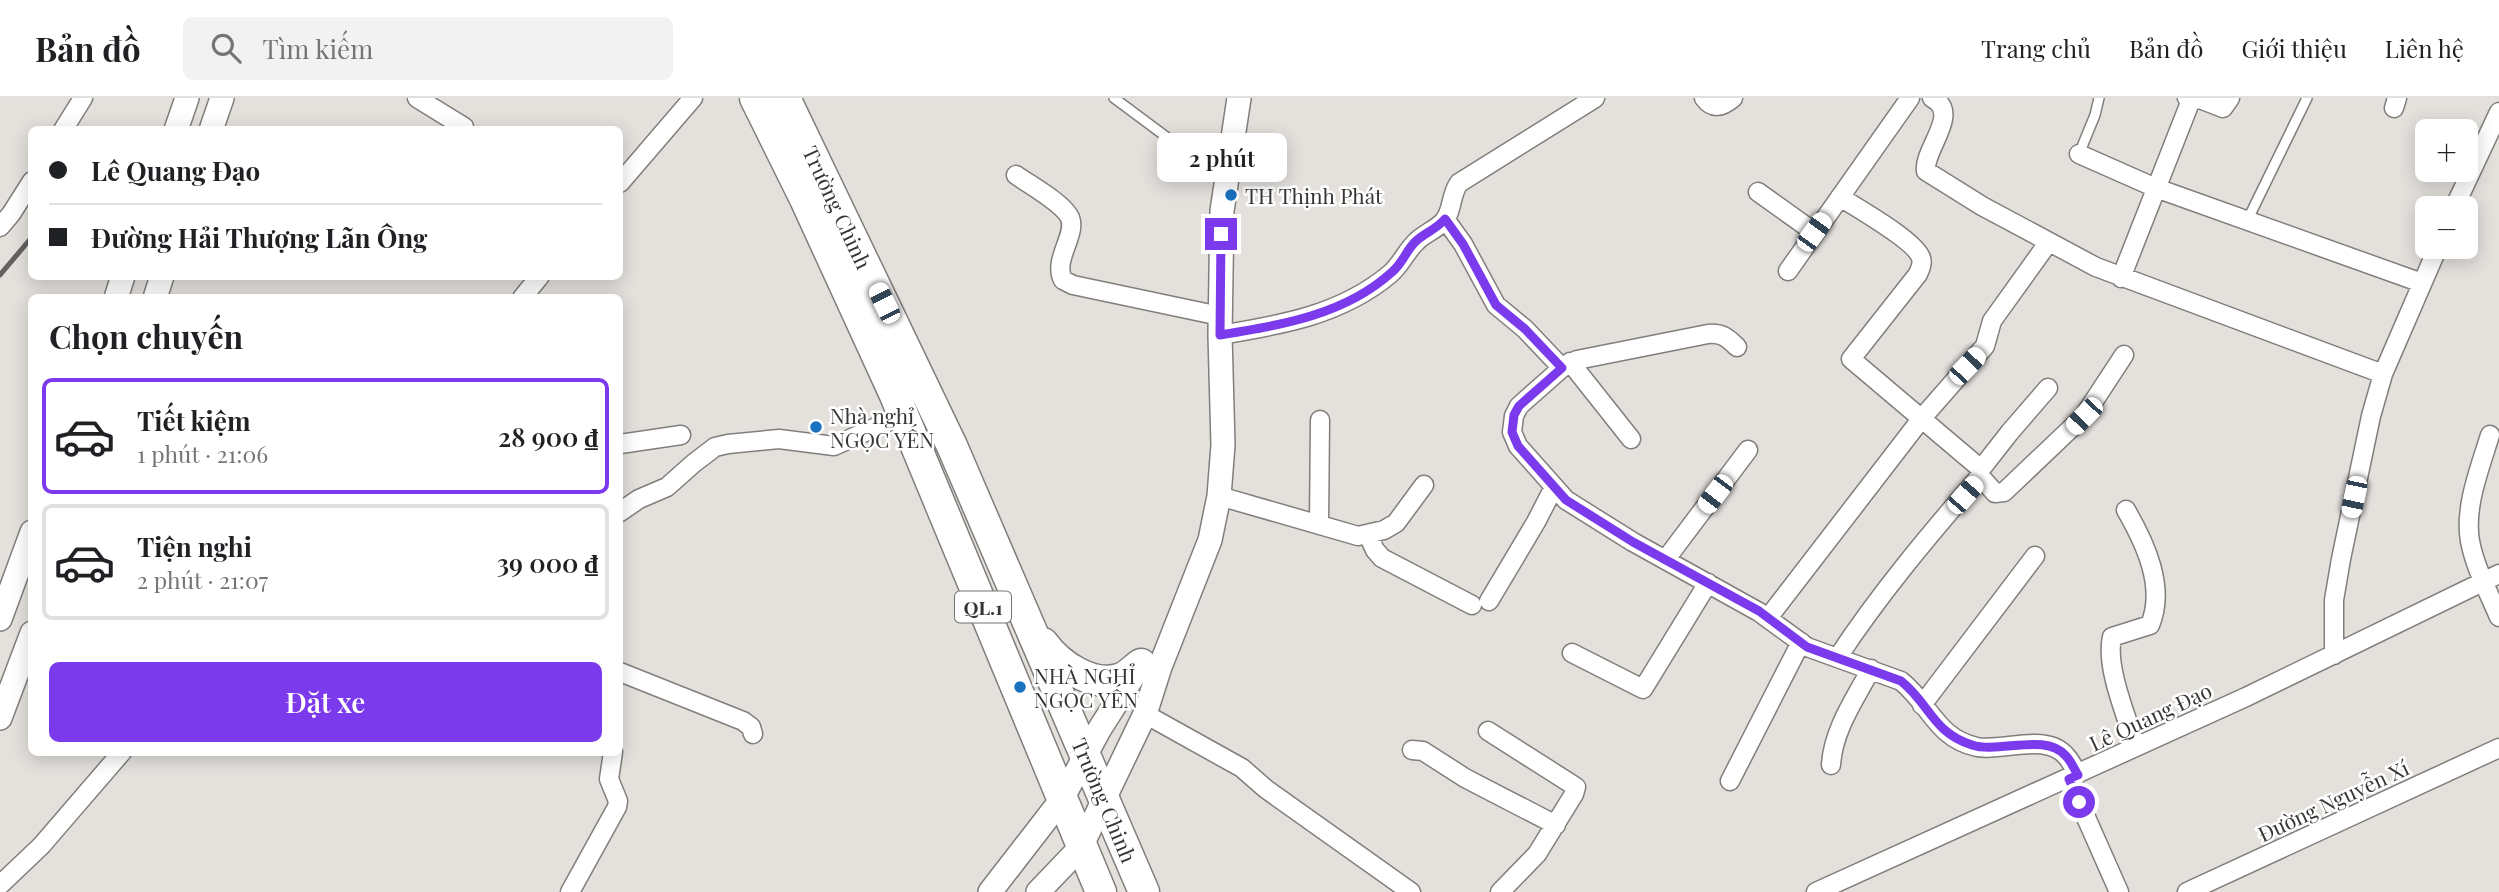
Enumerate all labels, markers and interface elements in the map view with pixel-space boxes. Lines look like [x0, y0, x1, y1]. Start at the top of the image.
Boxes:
search box [183, 17, 673, 80]
text: Bản đồ [35, 26, 141, 70]
icon: search [207, 29, 245, 67]
text: Tìm kiếm [263, 31, 373, 66]
text: Trang chủ [1981, 32, 2091, 64]
text: Bản đồ [2129, 32, 2203, 64]
text: Giới thiệu [2241, 32, 2347, 64]
text: Liên hệ [2385, 32, 2464, 64]
map controls [2415, 119, 2478, 259]
button: + [2415, 119, 2478, 182]
callout: 2 phút [1156, 132, 1286, 181]
street label: Trường Chinh [797, 141, 879, 274]
text: 2 phút [1189, 142, 1255, 173]
text: Lê Quang Đạo [91, 153, 260, 188]
place label: TH Thịnh Phát [1245, 181, 1383, 209]
marker: TH Thịnh Phát [1223, 187, 1239, 203]
button: − [2415, 196, 2478, 259]
car [1794, 209, 1835, 255]
route end [1205, 218, 1237, 250]
text: Đường Hải Thượng Lãn Ông [91, 220, 427, 255]
car [866, 280, 903, 326]
text: Chọn chuyến [49, 314, 243, 357]
car [1945, 343, 1990, 389]
car [2062, 394, 2107, 438]
place label: Nhà nghỉ NGỌC YẾN [830, 401, 934, 453]
text: Tiết kiệm [137, 403, 250, 438]
icon: car [53, 405, 116, 468]
text: 28 900 ₫ [498, 419, 598, 454]
marker: Nhà nghỉ NGỌC YẾN [808, 419, 824, 435]
text: 1 phút · 21:06 [137, 438, 268, 469]
car [1694, 471, 1737, 517]
car [1944, 472, 1987, 518]
car [2340, 474, 2369, 520]
text: Tiện nghi [137, 529, 252, 564]
icon: car [53, 531, 116, 594]
text: 39 000 ₫ [497, 545, 598, 580]
text: 2 phút · 21:07 [137, 564, 268, 595]
road number: QL.1 [955, 592, 1011, 622]
place label: NHÀ NGHỈ NGỌC YẾN [1034, 661, 1138, 713]
button: Đặt xe [49, 662, 602, 742]
street label: Lê Quang Đạo [2084, 675, 2216, 757]
marker: NHÀ NGHỈ NGỌC YẾN [1012, 679, 1028, 695]
street label: Trường Chinh [1066, 734, 1144, 867]
street label: Đường Nguyễn Xí [2253, 753, 2413, 847]
route start [2063, 786, 2095, 818]

